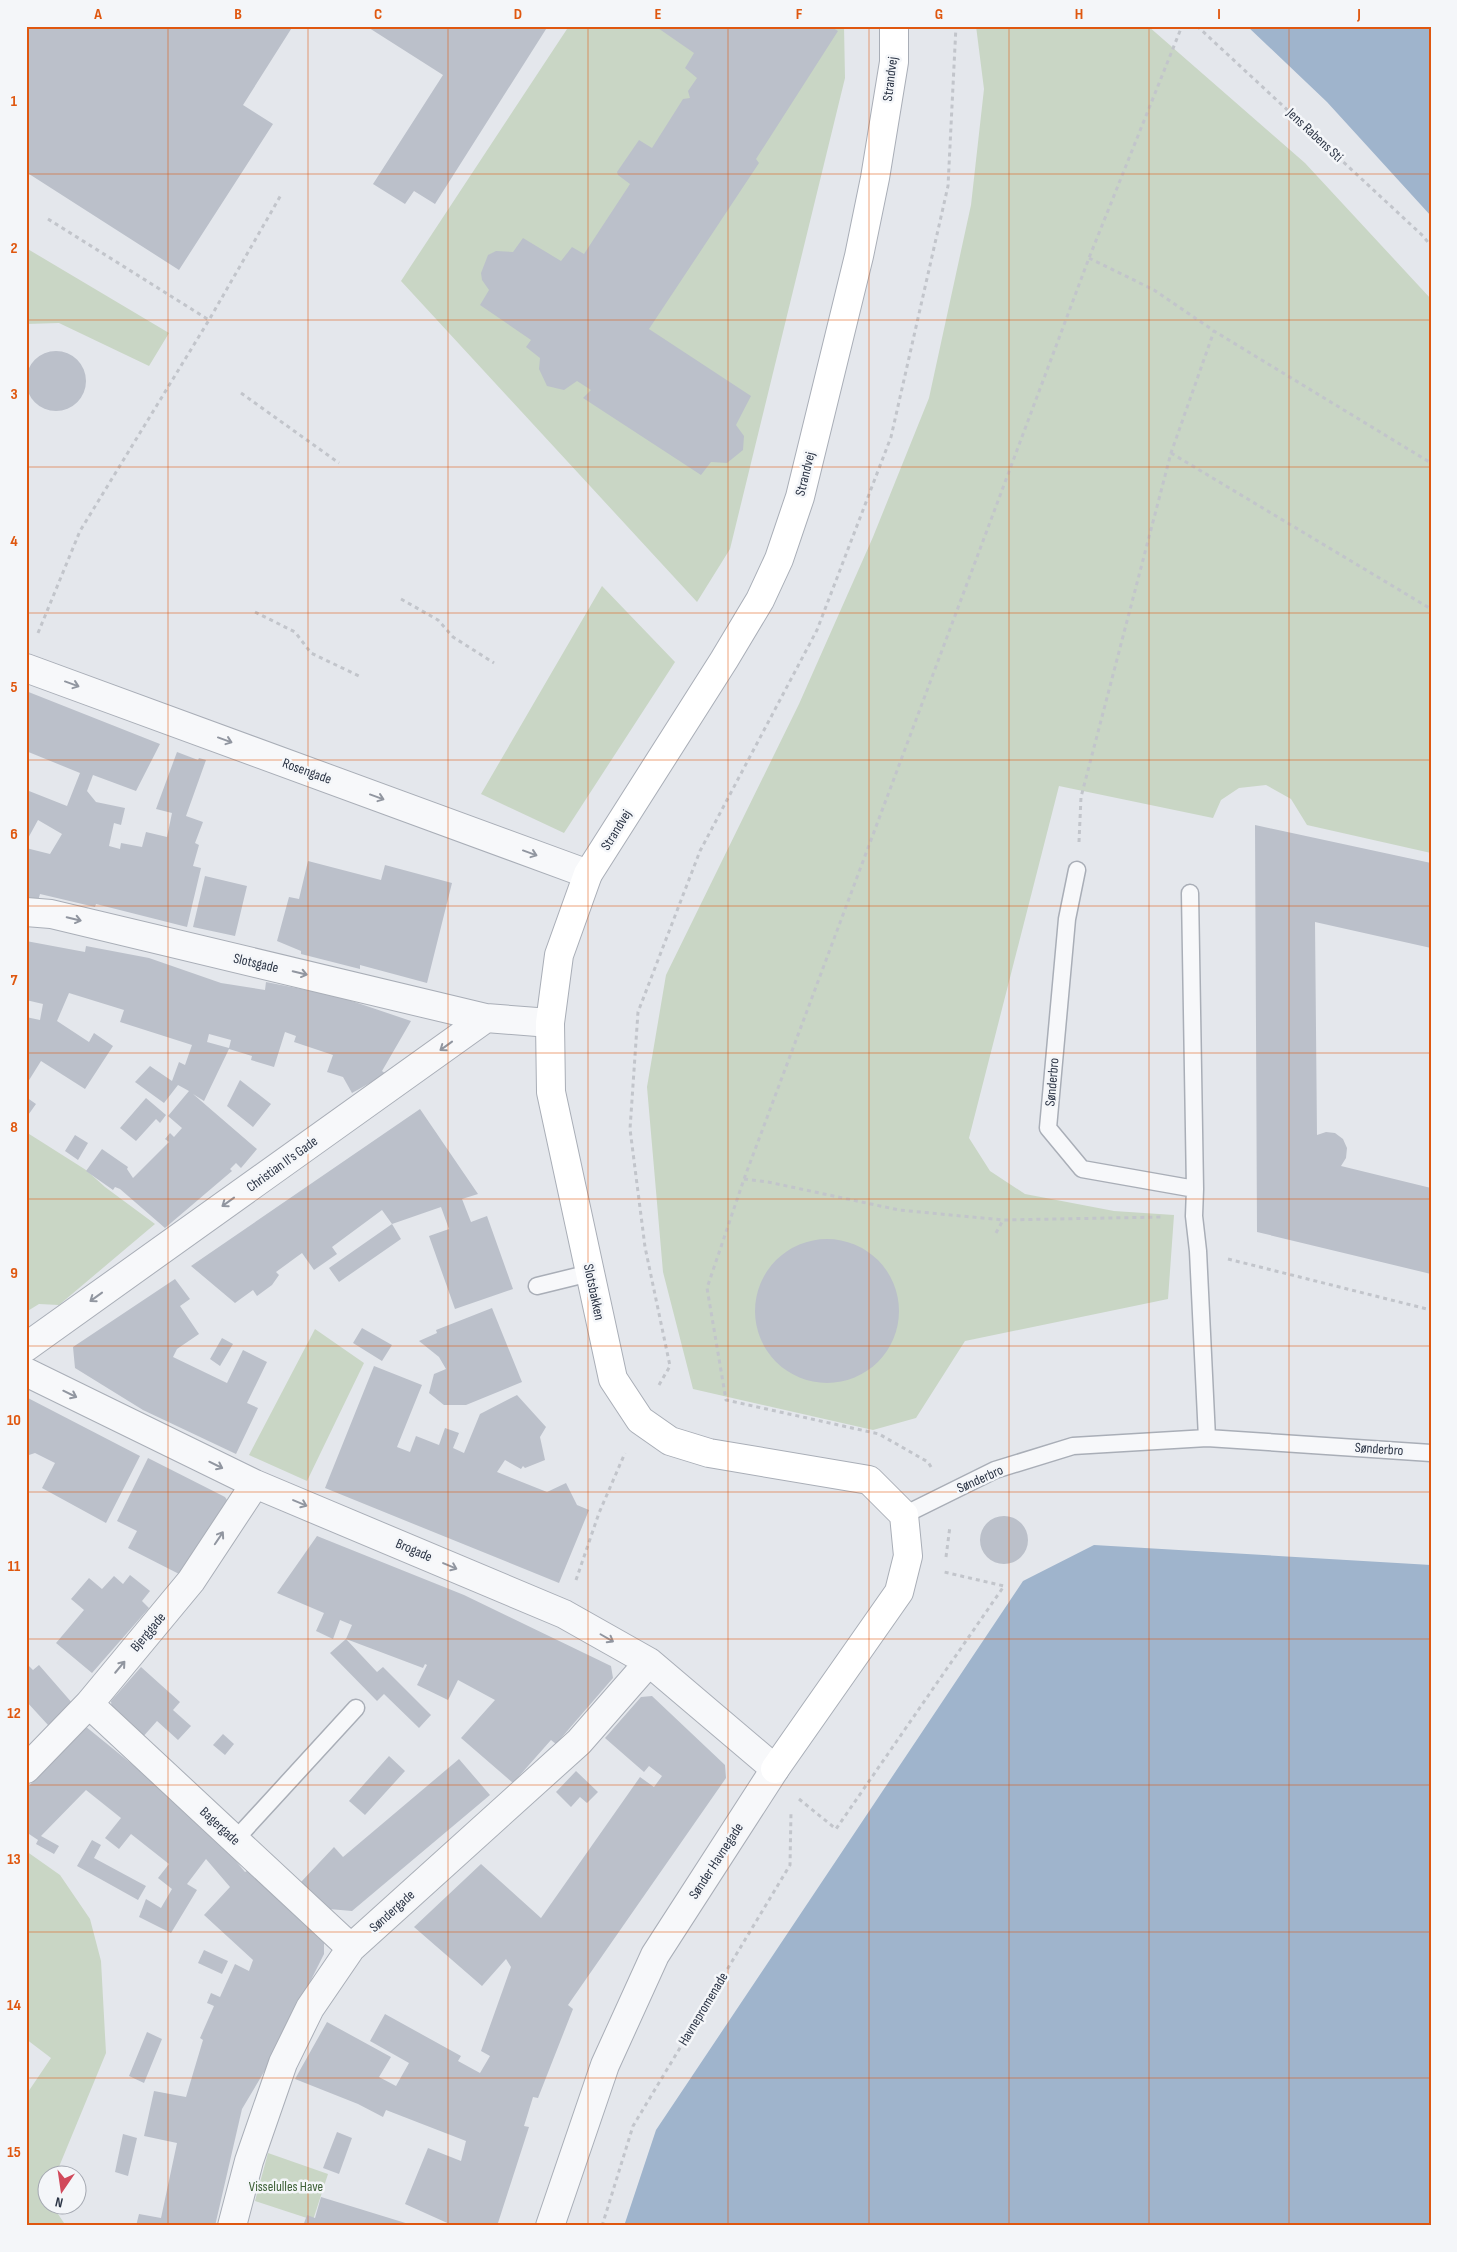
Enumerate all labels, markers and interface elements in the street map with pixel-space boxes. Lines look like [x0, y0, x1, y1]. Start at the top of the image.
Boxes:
text: A [93, 5, 102, 24]
text: B [234, 5, 242, 24]
text: C [374, 5, 382, 24]
text: D [514, 5, 522, 24]
text: E [655, 5, 662, 24]
text: F [796, 5, 803, 24]
text: G [935, 5, 943, 24]
text: H [1075, 5, 1083, 24]
text: I [1217, 5, 1221, 24]
text: J [1356, 5, 1361, 24]
street label: Strandvej [879, 56, 901, 102]
text: 1 [11, 92, 18, 111]
street label: Jens Rabens Sti [1283, 104, 1347, 165]
text: 2 [10, 239, 18, 258]
text: 3 [10, 385, 18, 404]
street label: Strandvej [791, 450, 819, 498]
text: 4 [10, 532, 18, 551]
text: 5 [10, 678, 18, 697]
one-way arrow [64, 680, 79, 689]
one-way arrow [216, 736, 232, 745]
street label: Rosengade [280, 754, 334, 788]
one-way arrow [369, 793, 384, 802]
street label: Strandvej [597, 807, 635, 853]
text: 6 [10, 825, 18, 844]
one-way arrow [521, 849, 537, 858]
one-way arrow [66, 915, 82, 924]
street label: Slotsgade [232, 950, 280, 976]
one-way arrow [292, 969, 308, 978]
text: 7 [11, 971, 18, 990]
one-way arrow [439, 1041, 453, 1051]
street label: Sønderbro [1041, 1057, 1063, 1107]
text: 8 [10, 1118, 18, 1137]
street label: Christian II's Gade [243, 1132, 321, 1196]
one-way arrow [222, 1197, 236, 1207]
street label: Slotsbakken [580, 1262, 608, 1322]
text: 9 [10, 1264, 18, 1283]
one-way arrow [90, 1291, 103, 1302]
one-way arrow [62, 1390, 77, 1399]
text: 10 [7, 1411, 21, 1430]
street label: Sønderbro [1354, 1439, 1404, 1459]
one-way arrow [208, 1461, 223, 1470]
street label: Sønderbro [954, 1461, 1006, 1497]
one-way arrow [292, 1498, 307, 1508]
one-way arrow [214, 1531, 224, 1545]
street label: Brogade [393, 1535, 435, 1565]
text: 11 [8, 1557, 21, 1576]
one-way arrow [442, 1561, 457, 1571]
street label: Bjerggade [127, 1609, 169, 1655]
one-way arrow [599, 1633, 614, 1643]
one-way arrow [114, 1660, 125, 1673]
text: 12 [7, 1704, 21, 1723]
street label: Bagergade [196, 1803, 244, 1849]
street label: Sønder Havnegade [685, 1820, 747, 1902]
text: 13 [7, 1850, 21, 1869]
street label: Søndergade [366, 1886, 418, 1936]
street label: Havnepromenade [675, 1969, 731, 2049]
text: 14 [7, 1996, 21, 2015]
text: 15 [7, 2143, 21, 2162]
north arrow [38, 2164, 88, 2214]
park label: Visselulles Have [249, 2178, 323, 2195]
text: N [54, 2193, 65, 2211]

